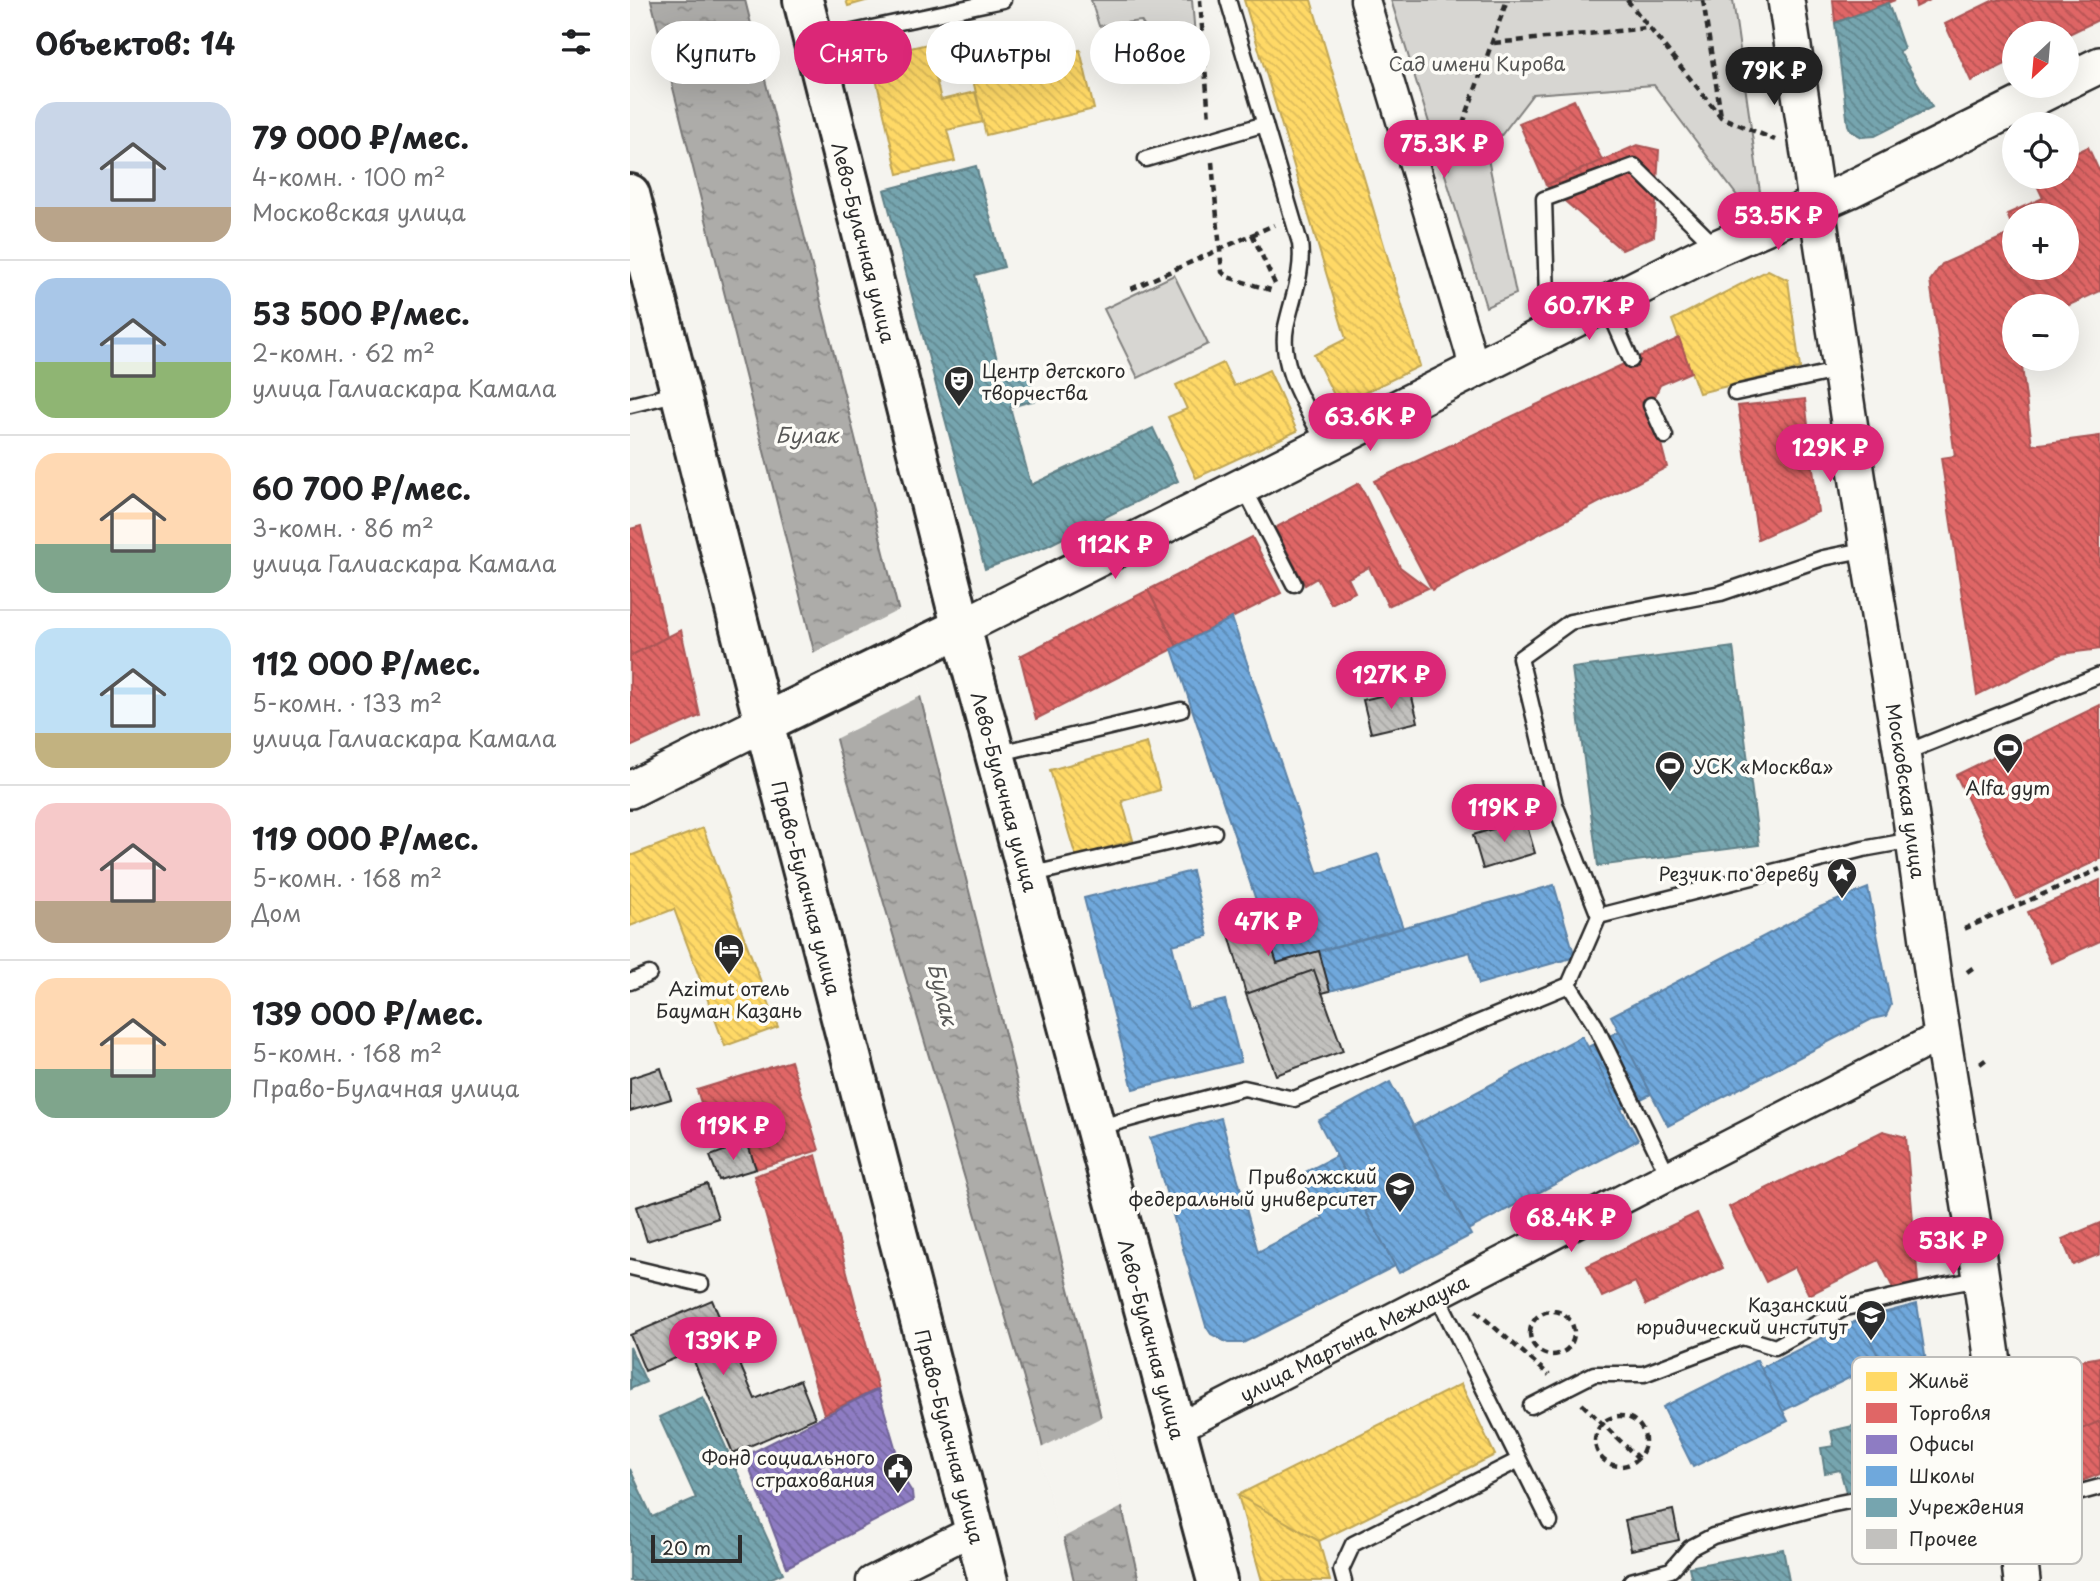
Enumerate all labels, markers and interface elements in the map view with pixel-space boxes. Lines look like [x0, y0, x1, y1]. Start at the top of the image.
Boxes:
text: Объектов: 14 [35, 20, 235, 65]
chip: Купить [651, 21, 780, 84]
chip: Снять [794, 21, 912, 84]
chip: Фильтры [926, 21, 1076, 84]
chip: Новое [1090, 21, 1210, 84]
north arrow [2002, 21, 2079, 98]
map controls [2002, 21, 2079, 371]
icon: filters [557, 23, 595, 61]
pin: 79K ₽ [1725, 48, 1823, 107]
park label: Сад имени Кирова [1389, 49, 1566, 77]
text: 79K ₽ [1741, 52, 1807, 87]
button: locate [2002, 112, 2079, 189]
text: 79 000 ₽/мес. [252, 114, 469, 159]
pin: 75.3K ₽ [1379, 120, 1509, 180]
text: 75.3K ₽ [1400, 125, 1488, 160]
icon: home [91, 130, 175, 214]
street label: Лево-Булачная улица [825, 139, 903, 346]
text: 4-комн. · 100 m² [252, 159, 446, 194]
pin: 53.5K ₽ [1713, 192, 1843, 252]
text: Московская улица [252, 194, 466, 229]
text: 53.5K ₽ [1733, 197, 1823, 232]
button: + [2002, 203, 2079, 280]
pin: 60.7K ₽ [1524, 282, 1654, 342]
text: 60.7K ₽ [1544, 287, 1634, 322]
text: 53 500 ₽/мес. [252, 290, 470, 335]
button: − [2002, 294, 2079, 371]
icon: home [91, 306, 175, 390]
text: 2-комн. · 62 m² [252, 335, 435, 370]
place label: Центр детского творчества [982, 356, 1125, 406]
theatre icon: Центр детского творчества [942, 364, 976, 408]
text: улица Галиаскара Камала [252, 370, 556, 405]
pin: 63.6K ₽ [1305, 393, 1435, 453]
text: 63.6K ₽ [1324, 398, 1416, 433]
water label: Булак [776, 418, 840, 450]
pin: 129K ₽ [1773, 424, 1887, 484]
text: 129K ₽ [1792, 429, 1868, 464]
text: 60 700 ₽/мес. [252, 465, 471, 510]
icon: home [91, 481, 175, 565]
text: 3-комн. · 86 m² [252, 510, 434, 545]
pin: 112K ₽ [1058, 522, 1172, 581]
text: 112K ₽ [1077, 526, 1153, 561]
text: улица Галиаскара Камала [252, 545, 556, 580]
text: 112 000 ₽/мес. [252, 640, 481, 685]
pin: 127K ₽ [1334, 652, 1448, 711]
icon: home [91, 656, 175, 740]
text: 127K ₽ [1352, 656, 1430, 691]
text: 5-комн. · 133 m² [252, 685, 442, 720]
street label: Лево-Булачная улица [965, 688, 1045, 895]
street label: Московская улица [1880, 701, 1933, 880]
text: улица Галиаскара Камала [252, 720, 556, 755]
sports icon: Alfa gym [1991, 731, 2025, 775]
sports icon: УСК «Москва» [1653, 749, 1687, 793]
place label: УСК «Москва» [1693, 752, 1833, 780]
place label: Alfa gym [1966, 773, 2050, 801]
street label: Право-Булачная улица [766, 777, 848, 998]
pin: 119K ₽ [1447, 784, 1561, 844]
text: 119K ₽ [1468, 789, 1540, 824]
text: 119 000 ₽/мес. [252, 815, 479, 860]
icon: home [91, 831, 175, 915]
place icon: Резчик по дереву [1825, 856, 1859, 900]
place label: Резчик по дереву [1658, 859, 1819, 887]
text: 5-комн. · 168 m² [252, 860, 442, 895]
text: Дом [252, 895, 301, 930]
pin: 47K ₽ [1219, 898, 1317, 958]
text: 47K ₽ [1234, 903, 1302, 938]
hotel icon: Azimut отель Бауман Казань [712, 932, 746, 976]
water label: Булак [921, 960, 967, 1030]
place label: Azimut отель Бауман Казань [656, 974, 802, 1024]
text: 139 000 ₽/мес. [252, 990, 483, 1035]
icon: home [91, 1006, 175, 1090]
text: 5-комн. · 168 m² [252, 1035, 442, 1070]
text: Право-Булачная улица [252, 1070, 519, 1105]
pin: 119K ₽ [676, 1102, 790, 1162]
text: 119K ₽ [697, 1107, 769, 1142]
place label: Приволжский федеральный университет [1128, 1162, 1378, 1212]
school or university icon: Приволжский федеральный университет [1383, 1170, 1417, 1214]
pin: 68.4K ₽ [1506, 1194, 1636, 1254]
text: 68.4K ₽ [1526, 1199, 1616, 1234]
pin: 53K ₽ [1904, 1218, 2002, 1277]
text: 53K ₽ [1919, 1222, 1987, 1257]
street label: Лево-Булачная улица [1112, 1236, 1192, 1442]
street label: улица Мартына Межлаука [1235, 1267, 1473, 1408]
place label: Казанский юридический институт [1636, 1290, 1849, 1340]
school or university icon: Казанский юридический институт [1854, 1298, 1888, 1342]
pin: 139K ₽ [666, 1318, 780, 1377]
text: 139K ₽ [685, 1322, 761, 1357]
street label: Право-Булачная улица [909, 1326, 992, 1547]
legend [1852, 1357, 2082, 1564]
text: Жильё [1908, 1366, 1969, 1394]
text: Торговля [1909, 1398, 1991, 1426]
text: Офисы [1909, 1429, 1974, 1457]
place label: Фонд социального страхования [702, 1443, 875, 1493]
public building icon: Фонд социального страхования [881, 1451, 915, 1495]
text: Школы [1909, 1461, 1975, 1489]
text: Учреждения [1909, 1492, 2024, 1520]
text: Прочее [1909, 1524, 1978, 1552]
scale bar [651, 1532, 742, 1564]
text: 20 m [662, 1533, 711, 1561]

